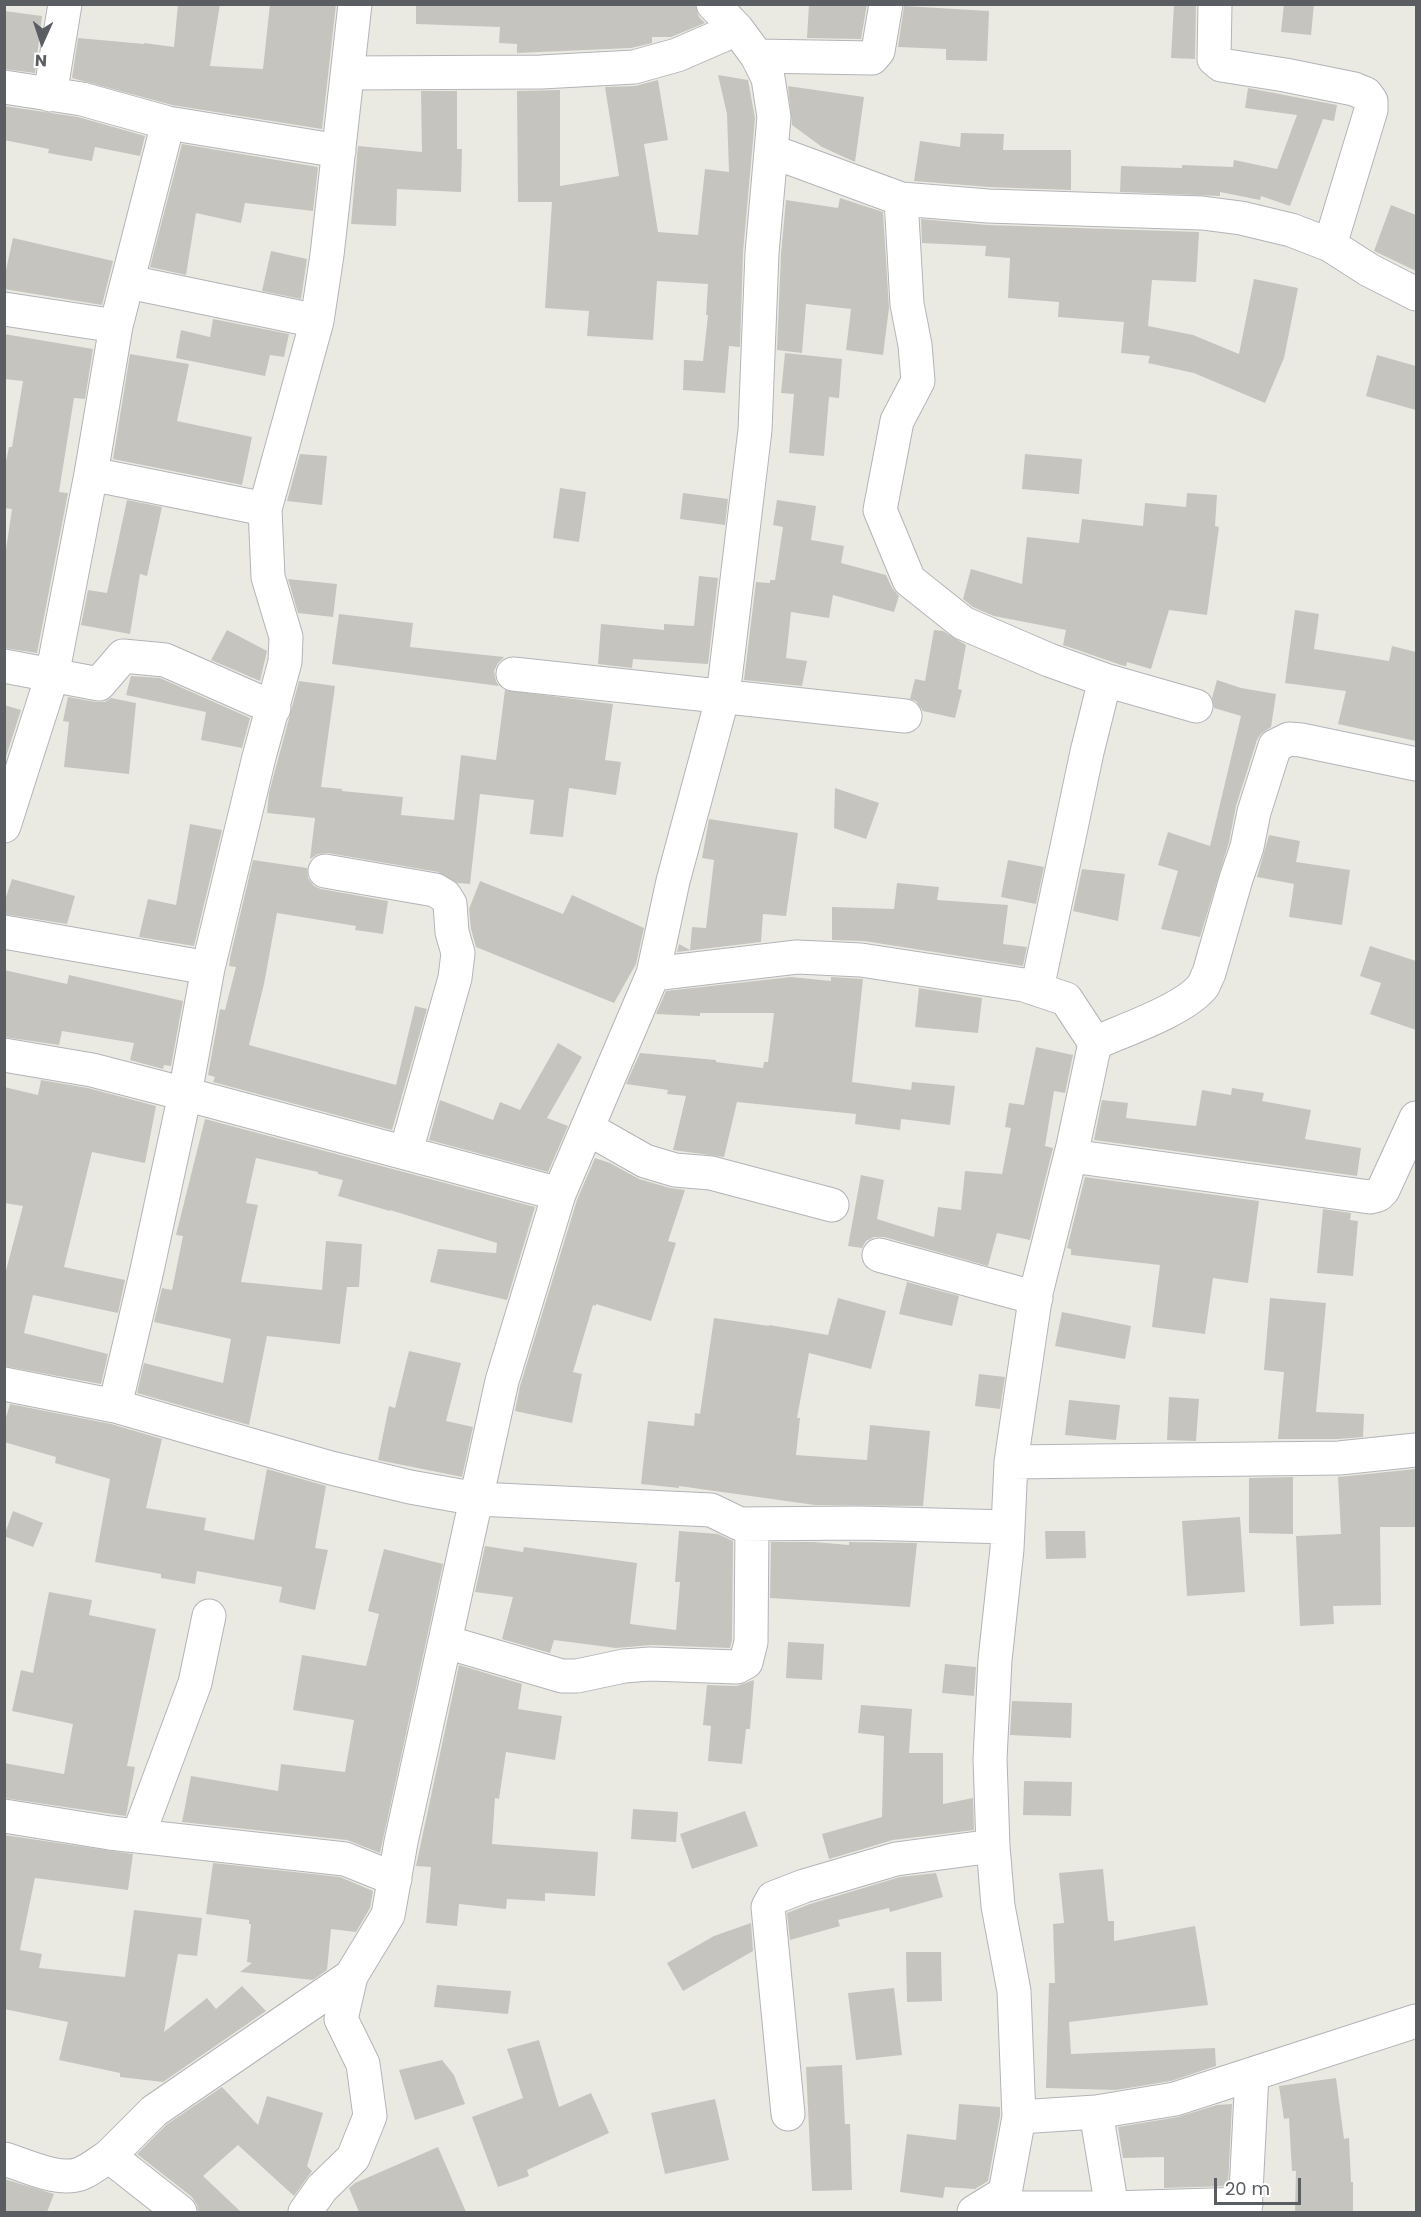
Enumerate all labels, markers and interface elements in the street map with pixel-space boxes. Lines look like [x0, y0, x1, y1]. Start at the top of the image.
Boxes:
north arrow [12, 12, 72, 72]
text: N [34, 49, 48, 72]
scale bar [1217, 2166, 1304, 2204]
text: 20 m [1225, 2176, 1270, 2201]

